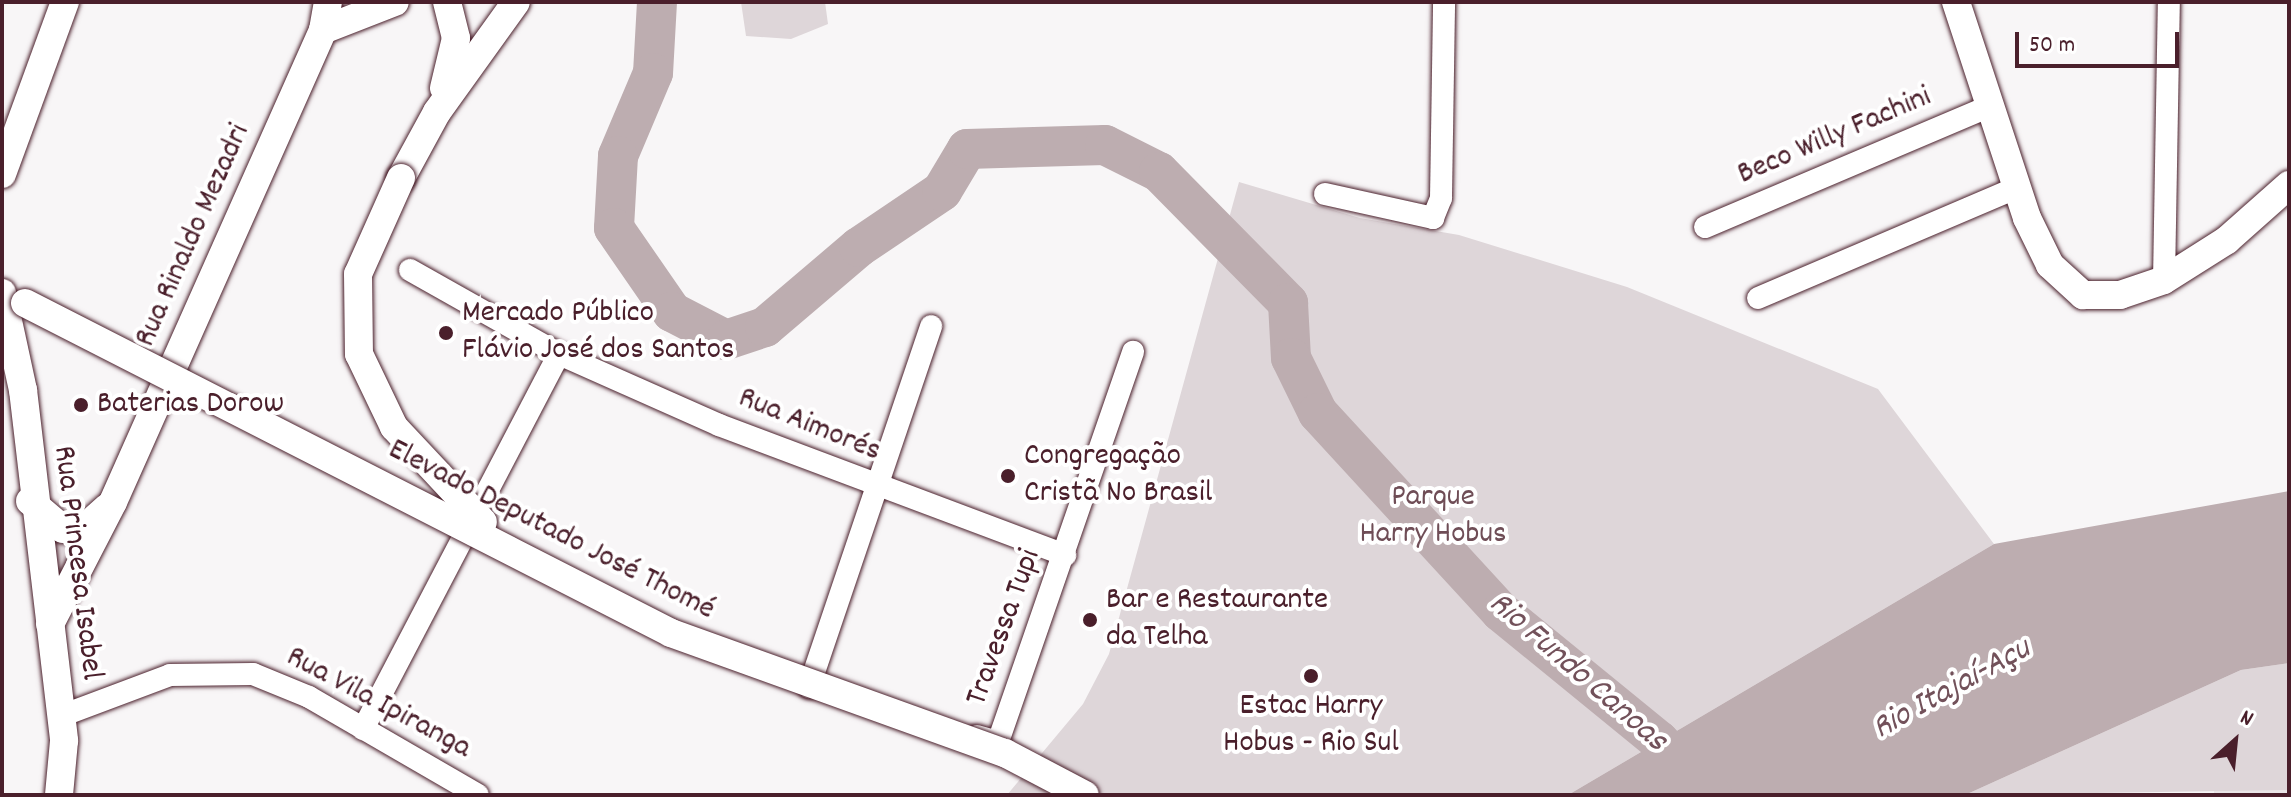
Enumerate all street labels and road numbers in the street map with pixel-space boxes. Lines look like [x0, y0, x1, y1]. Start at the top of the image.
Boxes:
street label: Beco Willy Fachini [1732, 79, 1938, 195]
street label: Rua Rinaldo Mezadri [128, 119, 260, 353]
street label: Rua Aimorés [732, 380, 886, 472]
street label: Elevado Deputado José Thomé [381, 432, 721, 630]
street label: Rua Princesa Isabel [43, 444, 109, 682]
street label: Travessa Tupi [959, 545, 1051, 711]
street label: Rua Vila Ipiranga [279, 639, 477, 769]

